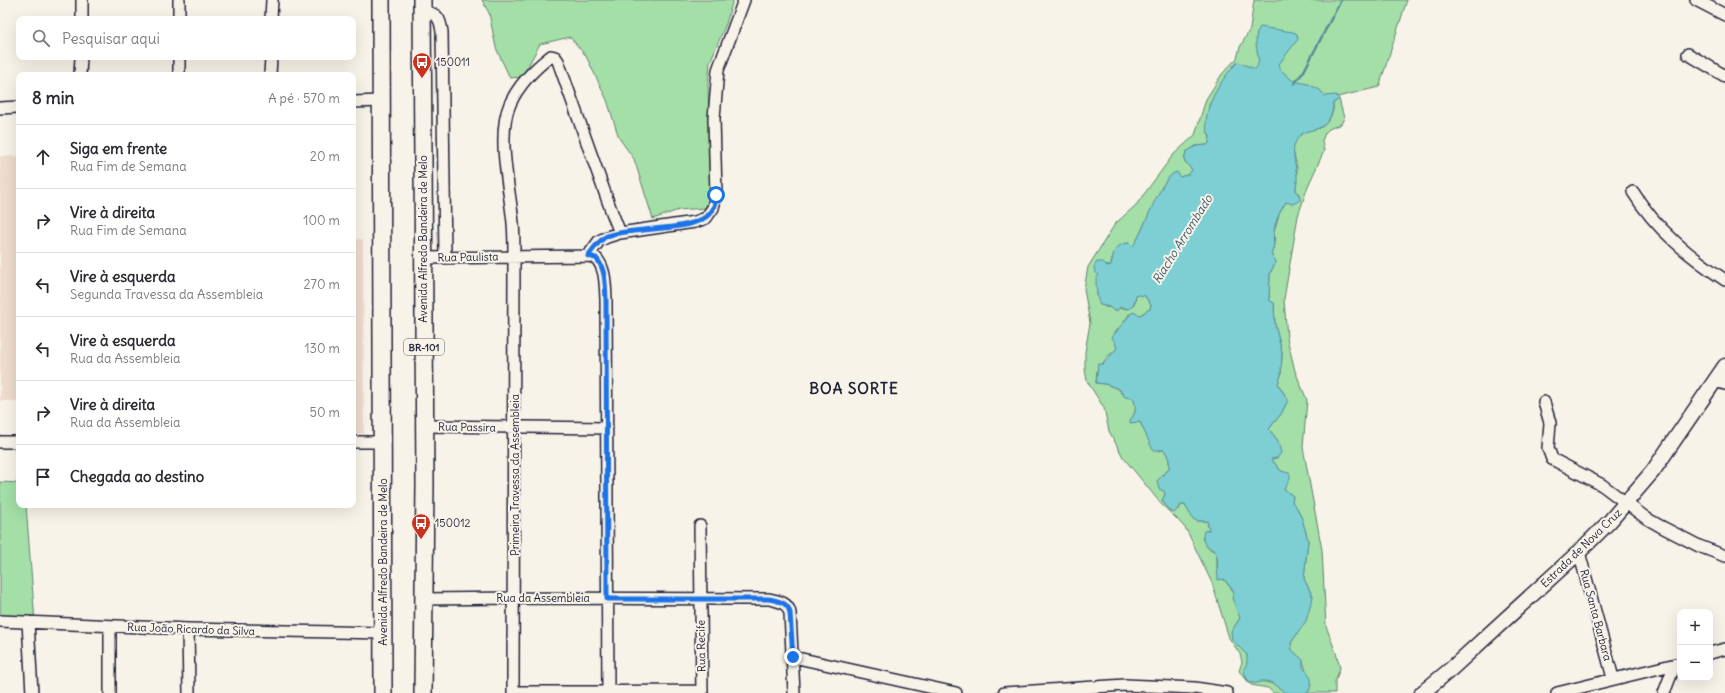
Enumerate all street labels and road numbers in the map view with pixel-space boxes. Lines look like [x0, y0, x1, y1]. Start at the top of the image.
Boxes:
street label: Avenida Alfredo Bandeira de Melo [416, 155, 430, 323]
street label: Rua Paulista [437, 249, 499, 265]
road number: BR-101 [404, 339, 444, 355]
street label: Primeira Travessa da Assembleia [508, 394, 522, 556]
street label: Rua Passira [438, 419, 496, 435]
street label: Avenida Alfredo Bandeira de Melo [376, 478, 390, 646]
street label: Estrada de Nova Cruz [1538, 506, 1624, 590]
street label: Rua Santa Barbara [1577, 568, 1615, 662]
street label: Rua da Assembleia [496, 591, 590, 605]
street label: Rua João Ricardo da Silva [127, 620, 255, 638]
street label: Rua Recife [694, 620, 708, 672]

